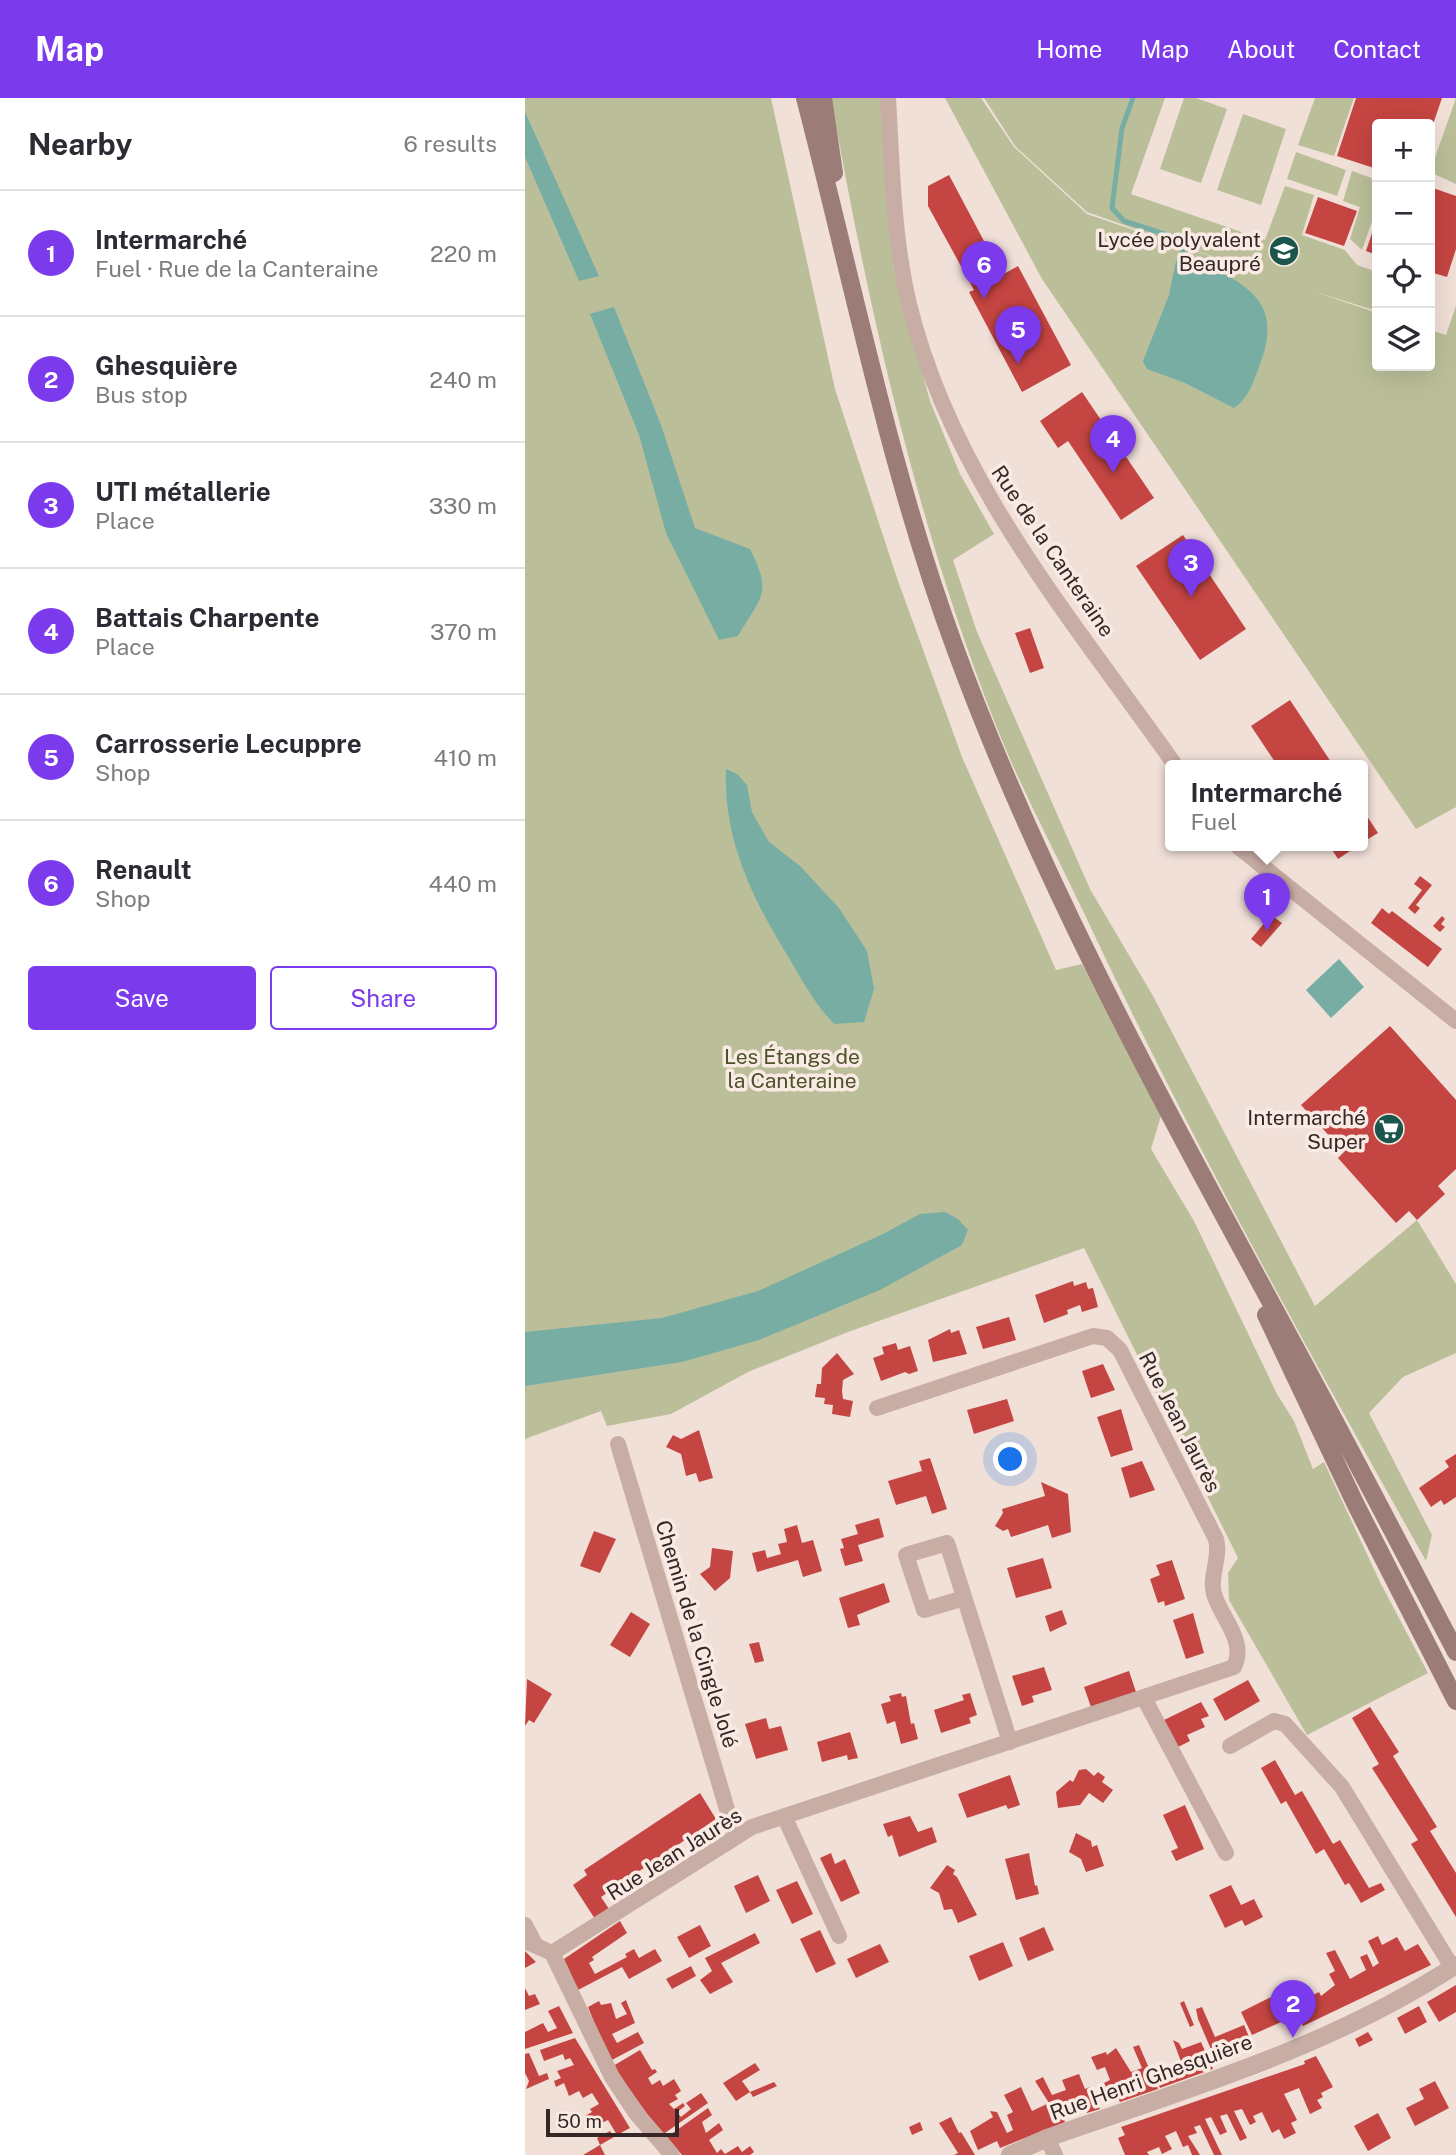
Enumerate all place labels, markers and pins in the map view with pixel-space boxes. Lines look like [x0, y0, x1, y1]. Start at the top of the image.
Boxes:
place label: Lycée polyvalent Beaupré [1097, 227, 1261, 276]
school or university icon: Lycée polyvalent Beaupré [1267, 234, 1301, 268]
pin: 6 [961, 241, 1007, 299]
pin: 5 [995, 306, 1041, 364]
pin: 4 [1090, 415, 1136, 473]
pin: 3 [1168, 539, 1214, 597]
pin: 1 [1244, 873, 1290, 931]
place label: Intermarché Super [1247, 1105, 1366, 1154]
supermarket icon: Intermarché Super [1372, 1112, 1406, 1146]
pin: 2 [1270, 1980, 1316, 2038]

